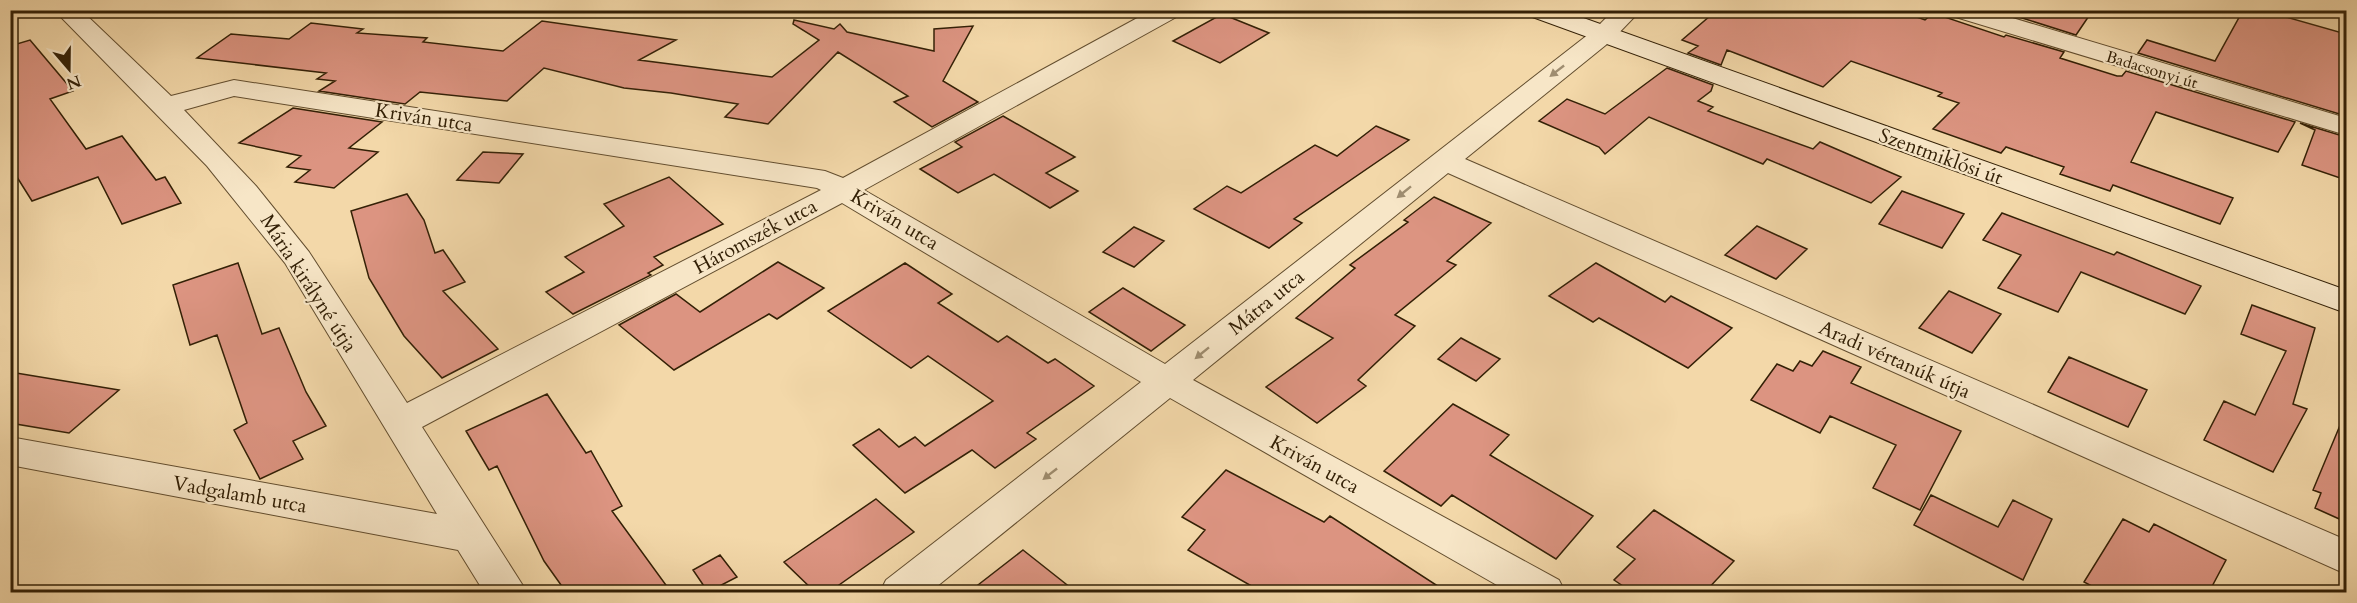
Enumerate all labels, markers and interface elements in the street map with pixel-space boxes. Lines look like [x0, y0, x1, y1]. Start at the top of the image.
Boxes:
north arrow [39, 39, 99, 99]
street label: Badacsonyi út [2103, 46, 2200, 94]
one-way arrow [1549, 64, 1565, 77]
text: N [63, 69, 84, 95]
street label: Kriván utca [373, 96, 475, 139]
street label: Szentmiklósi út [1875, 122, 2007, 192]
street label: Kriván utca [846, 183, 944, 257]
one-way arrow [1397, 186, 1412, 198]
street label: Háromszék utca [689, 192, 822, 280]
street label: Mária királyné útja [254, 209, 364, 358]
street label: Mátra utca [1223, 263, 1310, 341]
street label: Aradi vértanúk útja [1815, 314, 1975, 405]
one-way arrow [1195, 346, 1210, 359]
street label: Kriván utca [1265, 429, 1365, 500]
one-way arrow [1042, 468, 1058, 481]
street label: Vadgalamb utca [171, 469, 309, 520]

